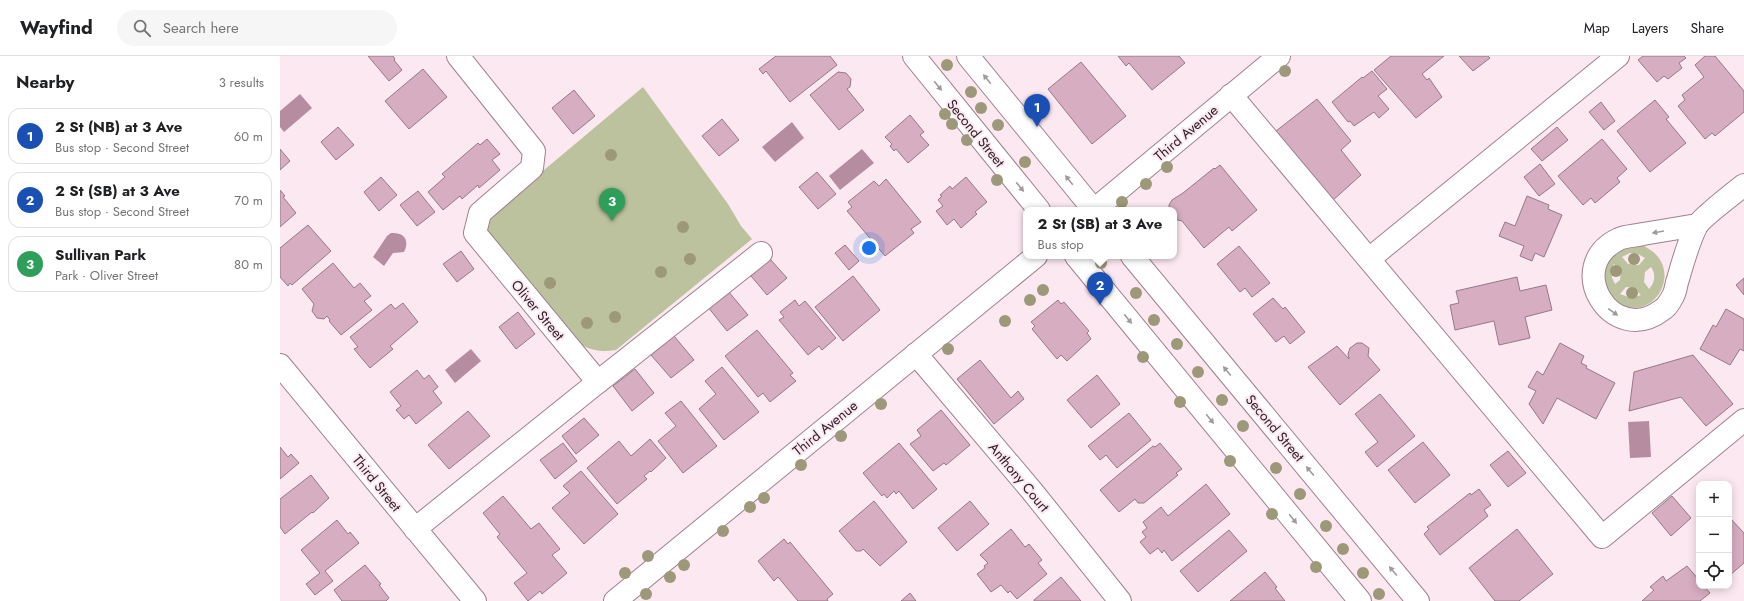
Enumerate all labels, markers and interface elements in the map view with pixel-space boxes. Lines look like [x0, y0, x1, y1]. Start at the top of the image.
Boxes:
search box [117, 10, 397, 46]
text: Wayfind [20, 14, 93, 41]
icon: search [131, 17, 153, 39]
text: Search here [163, 17, 239, 39]
text: Map [1584, 18, 1610, 38]
text: Layers [1632, 18, 1668, 38]
text: Share [1690, 18, 1724, 38]
text: Nearby [16, 70, 74, 94]
text: 3 results [219, 73, 264, 92]
one-way arrow [982, 74, 991, 85]
one-way arrow [934, 81, 943, 92]
pin: 1 [1024, 94, 1050, 127]
street label: Second Street [942, 95, 1010, 172]
street label: Third Avenue [1150, 100, 1222, 166]
text: 2 St (NB) at 3 Ave [55, 116, 182, 138]
text: 1 [27, 127, 33, 146]
text: 60 m [234, 127, 263, 146]
text: Bus stop · Second Street [55, 138, 189, 157]
one-way arrow [1065, 174, 1073, 185]
text: 2 St (SB) at 3 Ave [55, 180, 180, 202]
one-way arrow [1016, 182, 1025, 192]
pin: 3 [599, 188, 625, 221]
text: 2 [26, 191, 34, 210]
text: 70 m [234, 191, 263, 210]
text: Bus stop · Second Street [55, 202, 189, 221]
popup [1023, 207, 1177, 259]
text: 2 St (SB) at 3 Ave [1038, 213, 1162, 235]
one-way arrow [1652, 229, 1664, 235]
text: Bus stop [1038, 235, 1084, 254]
your location [859, 238, 879, 258]
text: Sullivan Park [55, 244, 146, 266]
text: 3 [26, 255, 34, 274]
text: 80 m [234, 255, 263, 274]
text: Park · Oliver Street [55, 266, 158, 285]
pin: 2 [1087, 272, 1113, 305]
street label: Oliver Street [507, 275, 570, 345]
one-way arrow [1607, 308, 1618, 316]
one-way arrow [1123, 313, 1132, 324]
one-way arrow [1222, 365, 1231, 376]
street label: Second Street [1241, 390, 1309, 466]
street label: Third Avenue [788, 396, 862, 460]
one-way arrow [1206, 414, 1215, 424]
street label: Anthony Court [984, 438, 1054, 517]
street label: Third Street [348, 450, 407, 516]
one-way arrow [1305, 466, 1314, 476]
map controls [1696, 481, 1732, 589]
button: + [1696, 481, 1732, 517]
one-way arrow [1288, 514, 1297, 525]
button: − [1696, 517, 1732, 553]
button: locate [1696, 553, 1732, 589]
one-way arrow [1388, 566, 1397, 576]

